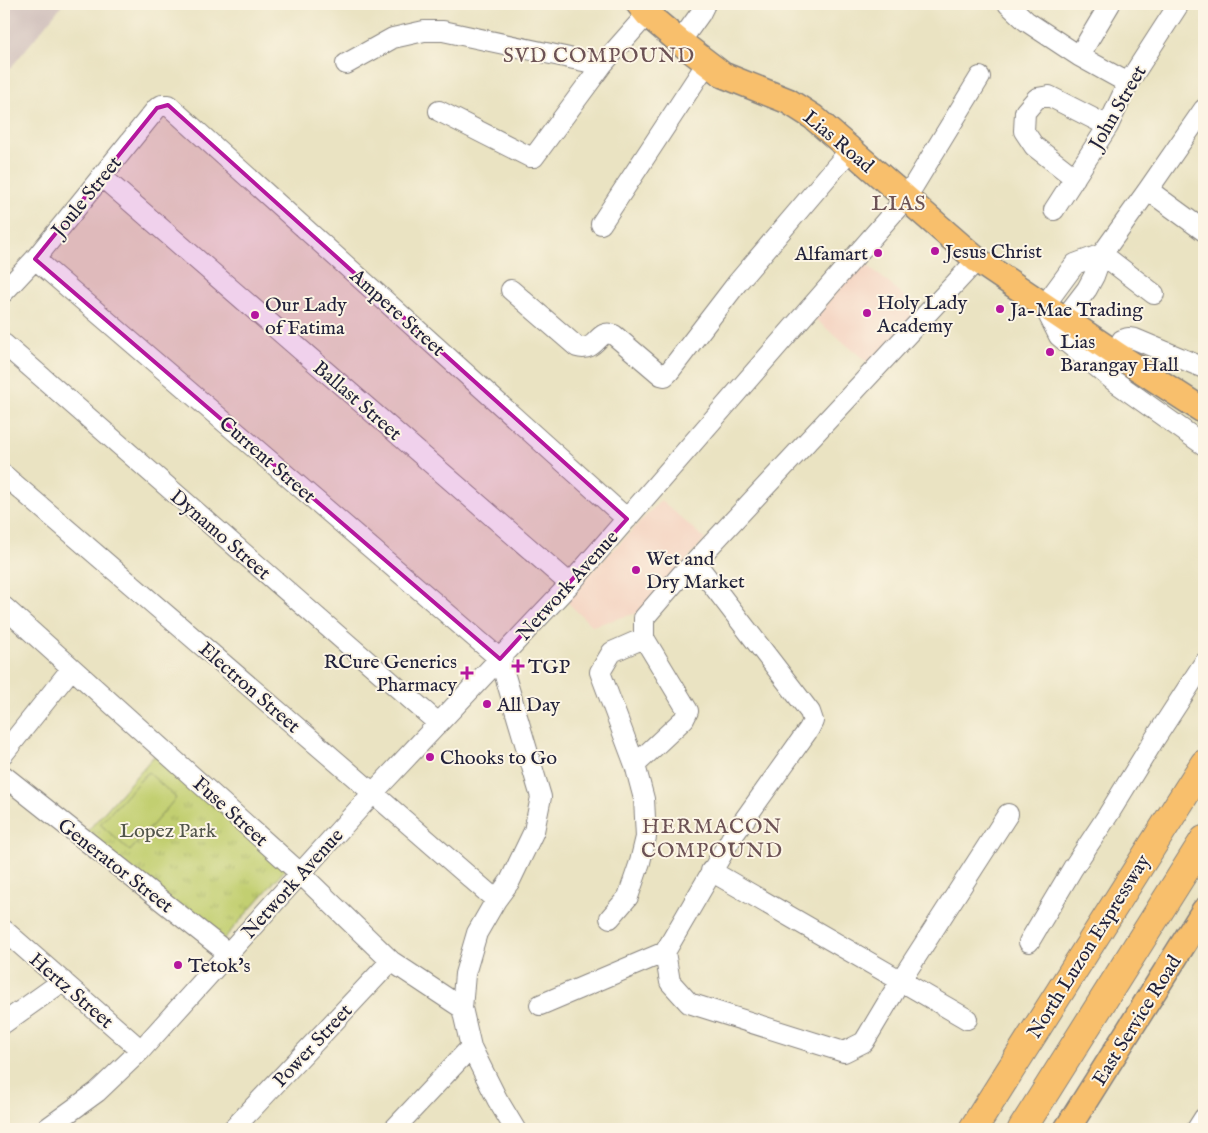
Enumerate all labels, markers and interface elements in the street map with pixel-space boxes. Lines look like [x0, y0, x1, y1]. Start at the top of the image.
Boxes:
district label: SVD COMPOUND [503, 43, 695, 70]
street label: John Street [1083, 61, 1153, 156]
street label: Lias Road [798, 105, 879, 179]
street label: Joule Street [46, 151, 128, 244]
district label: LIAS [871, 190, 927, 218]
place label: Jesus Christ [943, 240, 1042, 265]
place label: Alfamart [794, 242, 868, 267]
marker: Jesus Christ [929, 245, 941, 257]
marker: Alfamart [872, 247, 884, 259]
street label: Ampere Street [343, 263, 450, 362]
place label: Holy Lady Academy [876, 291, 967, 339]
place label: Our Lady of Fatima [265, 293, 347, 341]
place label: Ja-Mae Trading [1008, 298, 1144, 323]
marker: Ja-Mae Trading [994, 303, 1006, 315]
marker: Holy Lady Academy [861, 307, 873, 319]
marker: Our Lady of Fatima [249, 309, 261, 321]
place label: Lias Barangay Hall [1060, 330, 1179, 378]
marker: Lias Barangay Hall [1044, 346, 1056, 358]
street label: Ballast Street [308, 356, 407, 447]
street label: Current Street [214, 411, 321, 509]
street label: Dynamo Street [164, 485, 276, 586]
street label: Network Avenue [512, 526, 624, 646]
place label: Wet and Dry Market [646, 547, 745, 595]
marker: Wet and Dry Market [630, 564, 642, 576]
street label: Electron Street [193, 637, 305, 739]
place label: RCure Generics Pharmacy [324, 650, 457, 698]
place label: TGP [528, 655, 570, 680]
marker: TGP [512, 660, 524, 672]
marker: RCure Generics Pharmacy [461, 667, 473, 679]
place label: All Day [496, 693, 560, 718]
marker: All Day [481, 698, 493, 710]
place label: Chooks to Go [440, 746, 557, 771]
marker: Chooks to Go [424, 751, 436, 763]
street label: Fuse Street [187, 772, 273, 853]
street label: Generator Street [52, 813, 178, 919]
district label: HERMACON COMPOUND [641, 814, 783, 865]
park label: Lopez Park [120, 819, 217, 844]
street label: Network Avenue [237, 824, 349, 944]
street label: North Luzon Expressway [1022, 850, 1156, 1044]
street label: Hertz Street [24, 948, 118, 1035]
street label: East Service Road [1087, 951, 1188, 1091]
place label: Tetok's [188, 954, 251, 979]
marker: Tetok's [172, 959, 184, 971]
street label: Power Street [268, 999, 358, 1093]

